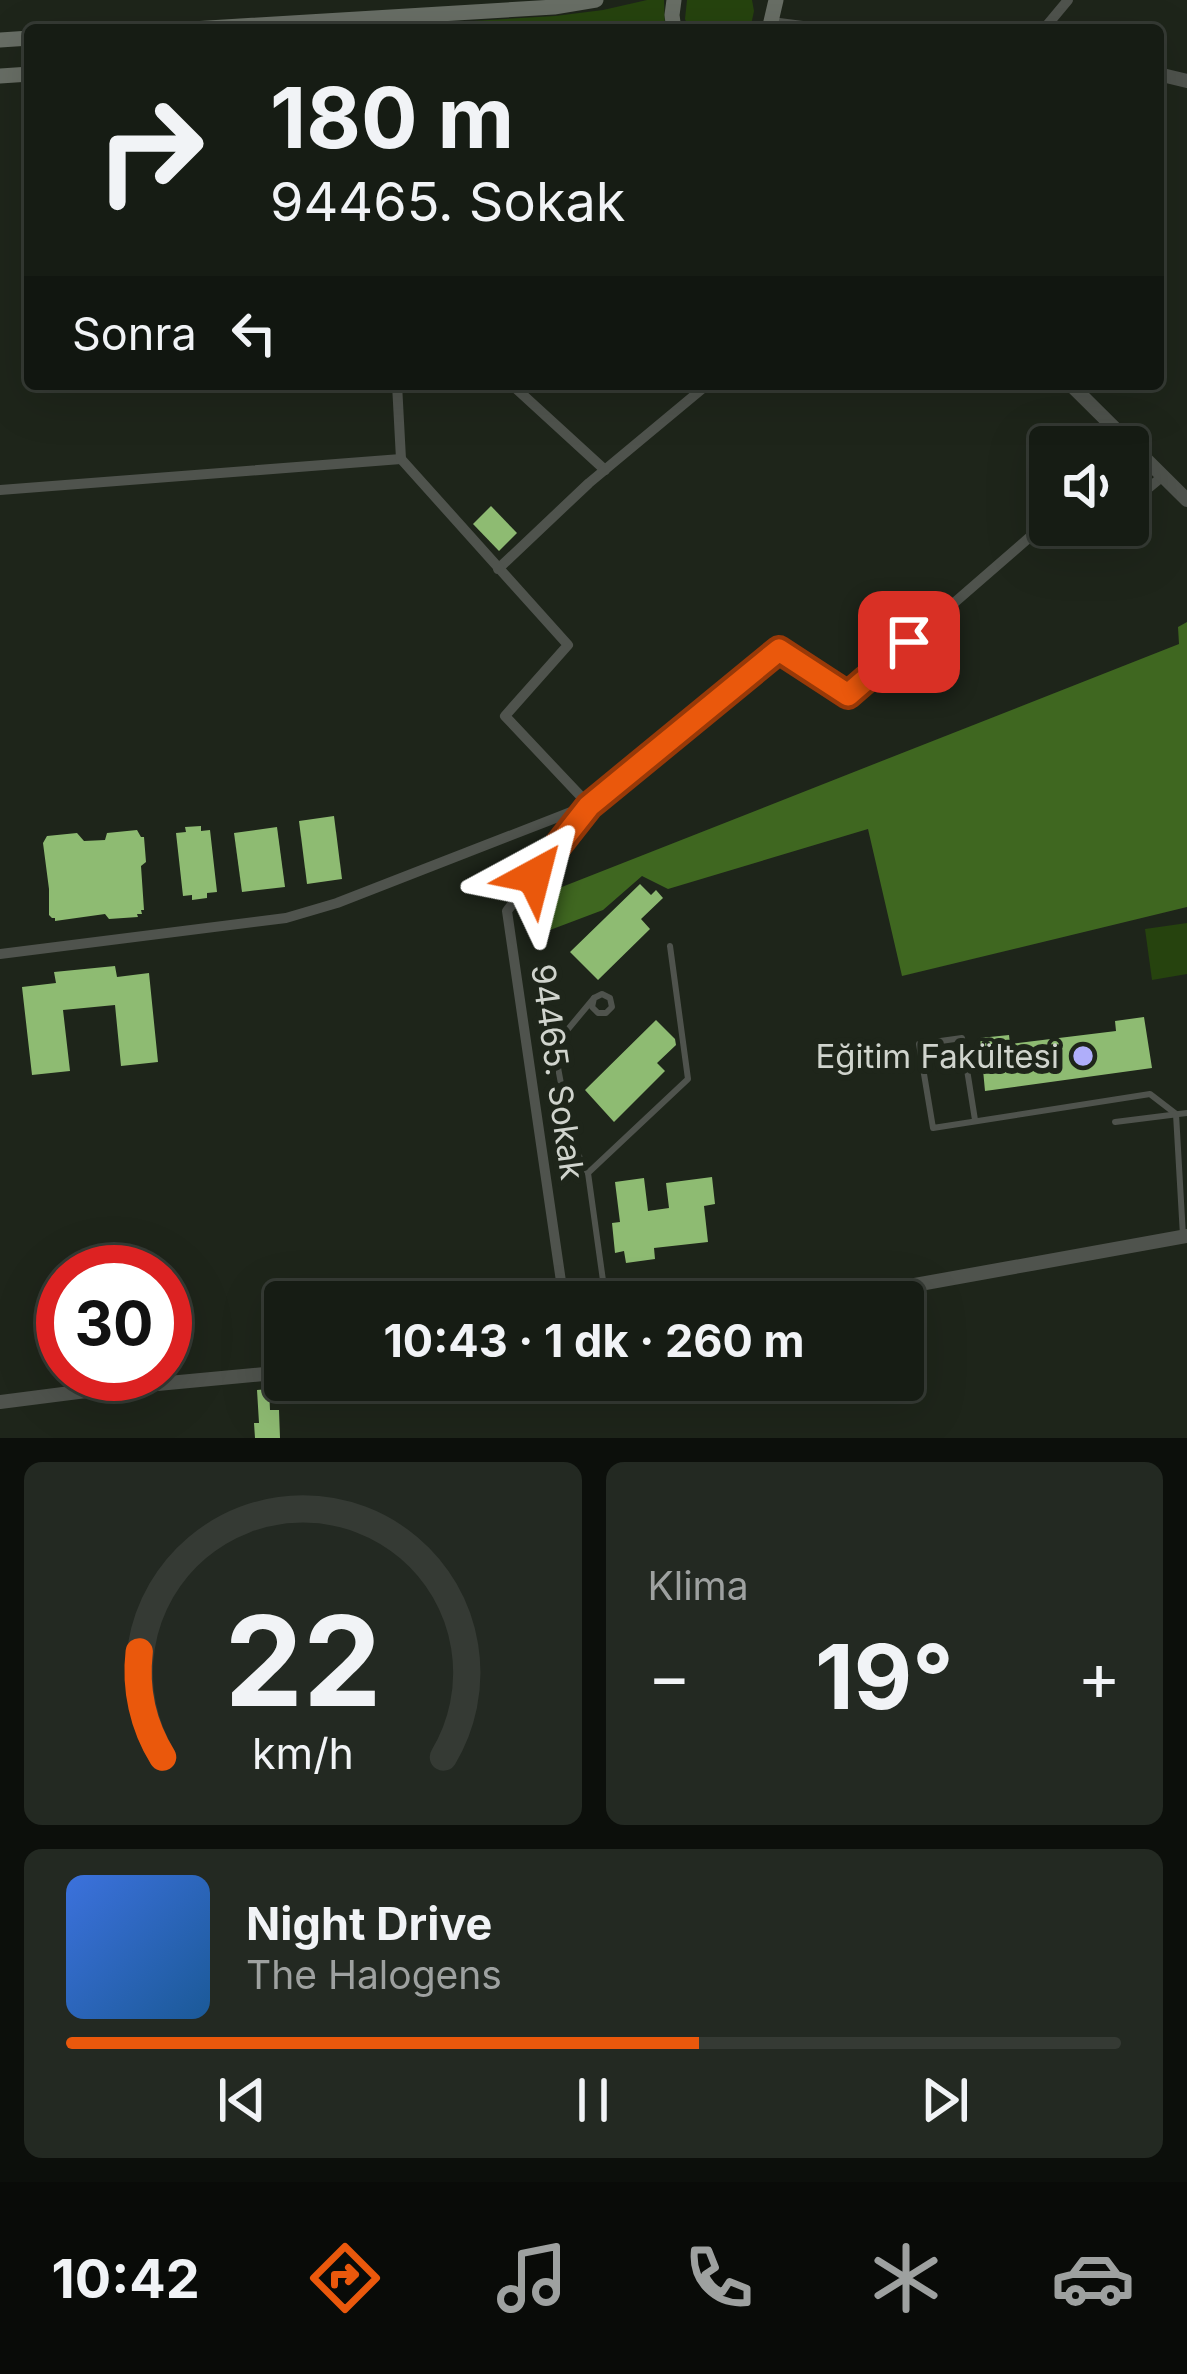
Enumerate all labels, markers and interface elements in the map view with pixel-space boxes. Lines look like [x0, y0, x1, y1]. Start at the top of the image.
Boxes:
text: 180 m [270, 67, 514, 168]
icon: right [72, 72, 228, 228]
text: 94465. Sokak [270, 169, 625, 234]
icon: left [221, 300, 287, 366]
text: Sonra [72, 306, 197, 361]
map controls [1029, 426, 1149, 546]
button: sound [1029, 426, 1149, 546]
pin [858, 591, 960, 693]
icon: arrive [876, 609, 942, 675]
position arrow [471, 813, 597, 939]
street label: 94465. Sokak [523, 962, 593, 1182]
place label: Eğitim Fakültesi [816, 1036, 1059, 1076]
marker: Eğitim Fakültesi [1070, 1043, 1096, 1069]
speed limit sign: 30 [36, 1245, 192, 1401]
text: 10:43 · 1 dk · 260 m [383, 1313, 805, 1368]
text: Klima [648, 1562, 749, 1609]
text: 22 [224, 1585, 381, 1736]
text: 19° [815, 1622, 954, 1731]
text: − [648, 1636, 691, 1716]
text: + [1077, 1636, 1121, 1716]
text: km/h [252, 1726, 354, 1778]
text: Night Drive [246, 1896, 492, 1951]
text: The Halogens [246, 1951, 502, 1998]
icon: previous [209, 2067, 275, 2133]
icon: pause [560, 2067, 626, 2133]
icon: next [912, 2067, 978, 2133]
icon: directions [303, 2236, 387, 2320]
icon: music [490, 2236, 574, 2320]
icon: phone [677, 2236, 761, 2320]
icon: climate [864, 2236, 948, 2320]
icon: car [1051, 2236, 1135, 2320]
text: 10:42 [52, 2246, 200, 2311]

